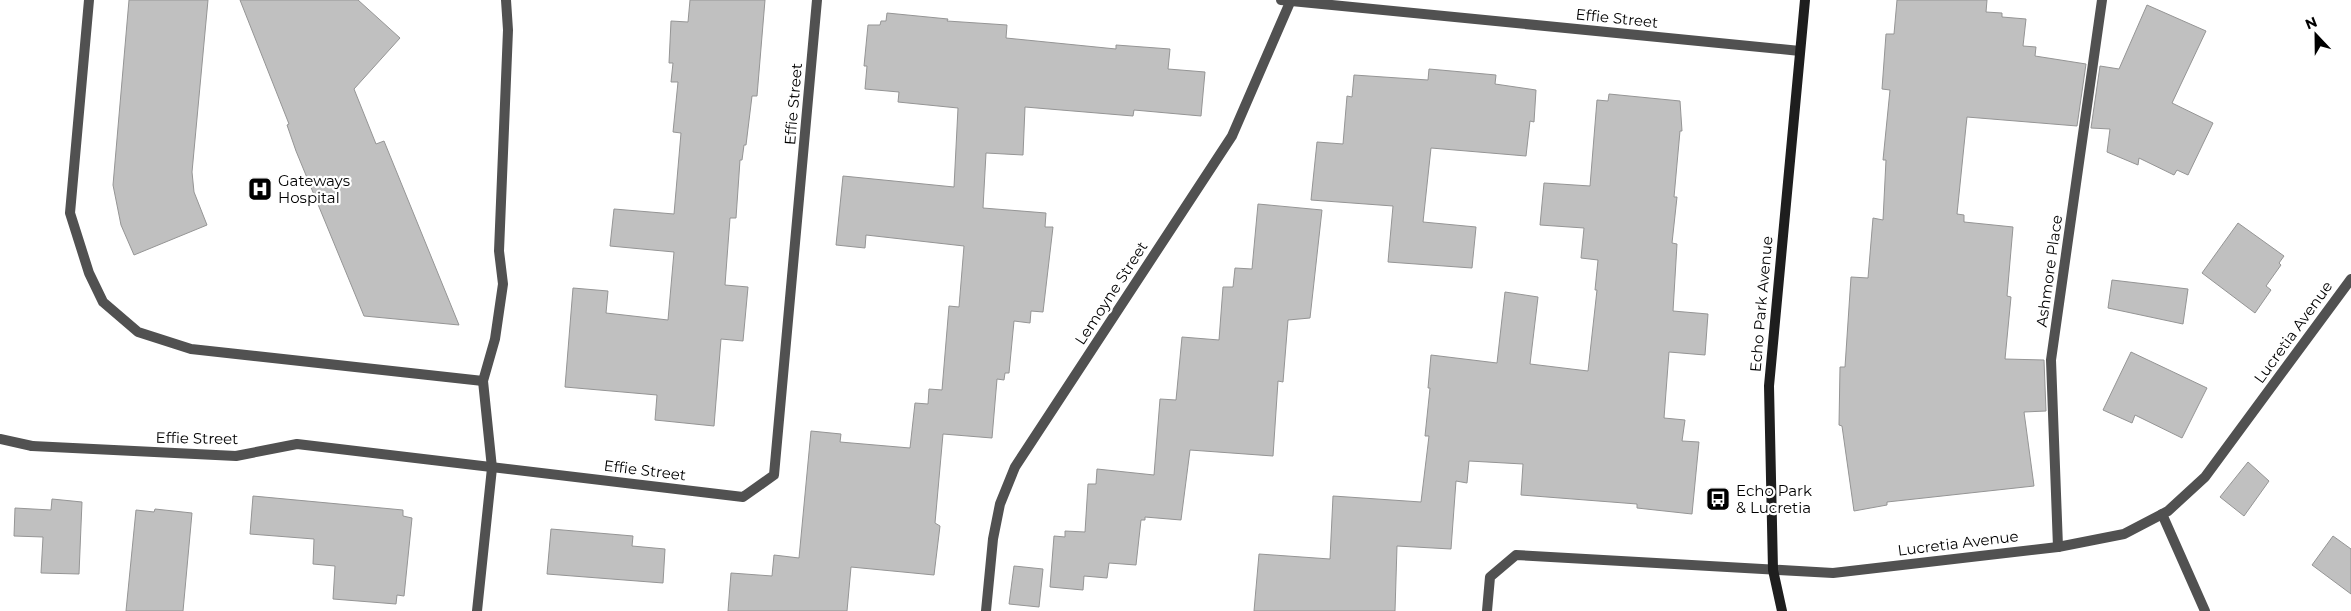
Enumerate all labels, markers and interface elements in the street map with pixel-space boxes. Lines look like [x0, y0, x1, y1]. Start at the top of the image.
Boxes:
street label: Effie Street [1575, 4, 1659, 32]
north arrow [2291, 10, 2341, 60]
text: N [2303, 12, 2320, 33]
street label: Effie Street [780, 62, 806, 146]
place label: Gateways Hospital [278, 171, 350, 207]
hospital icon: Gateways Hospital [247, 176, 273, 202]
street label: Ashmore Place [2032, 214, 2066, 328]
street label: Echo Park Avenue [1746, 235, 1776, 373]
street label: Lemoyne Street [1070, 238, 1152, 348]
street label: Lucretia Avenue [2250, 277, 2336, 387]
street label: Effie Street [156, 428, 238, 448]
street label: Effie Street [603, 456, 687, 484]
place label: Echo Park & Lucretia [1736, 481, 1812, 517]
bus stop icon: Echo Park & Lucretia [1705, 486, 1731, 512]
street label: Lucretia Avenue [1896, 526, 2020, 560]

